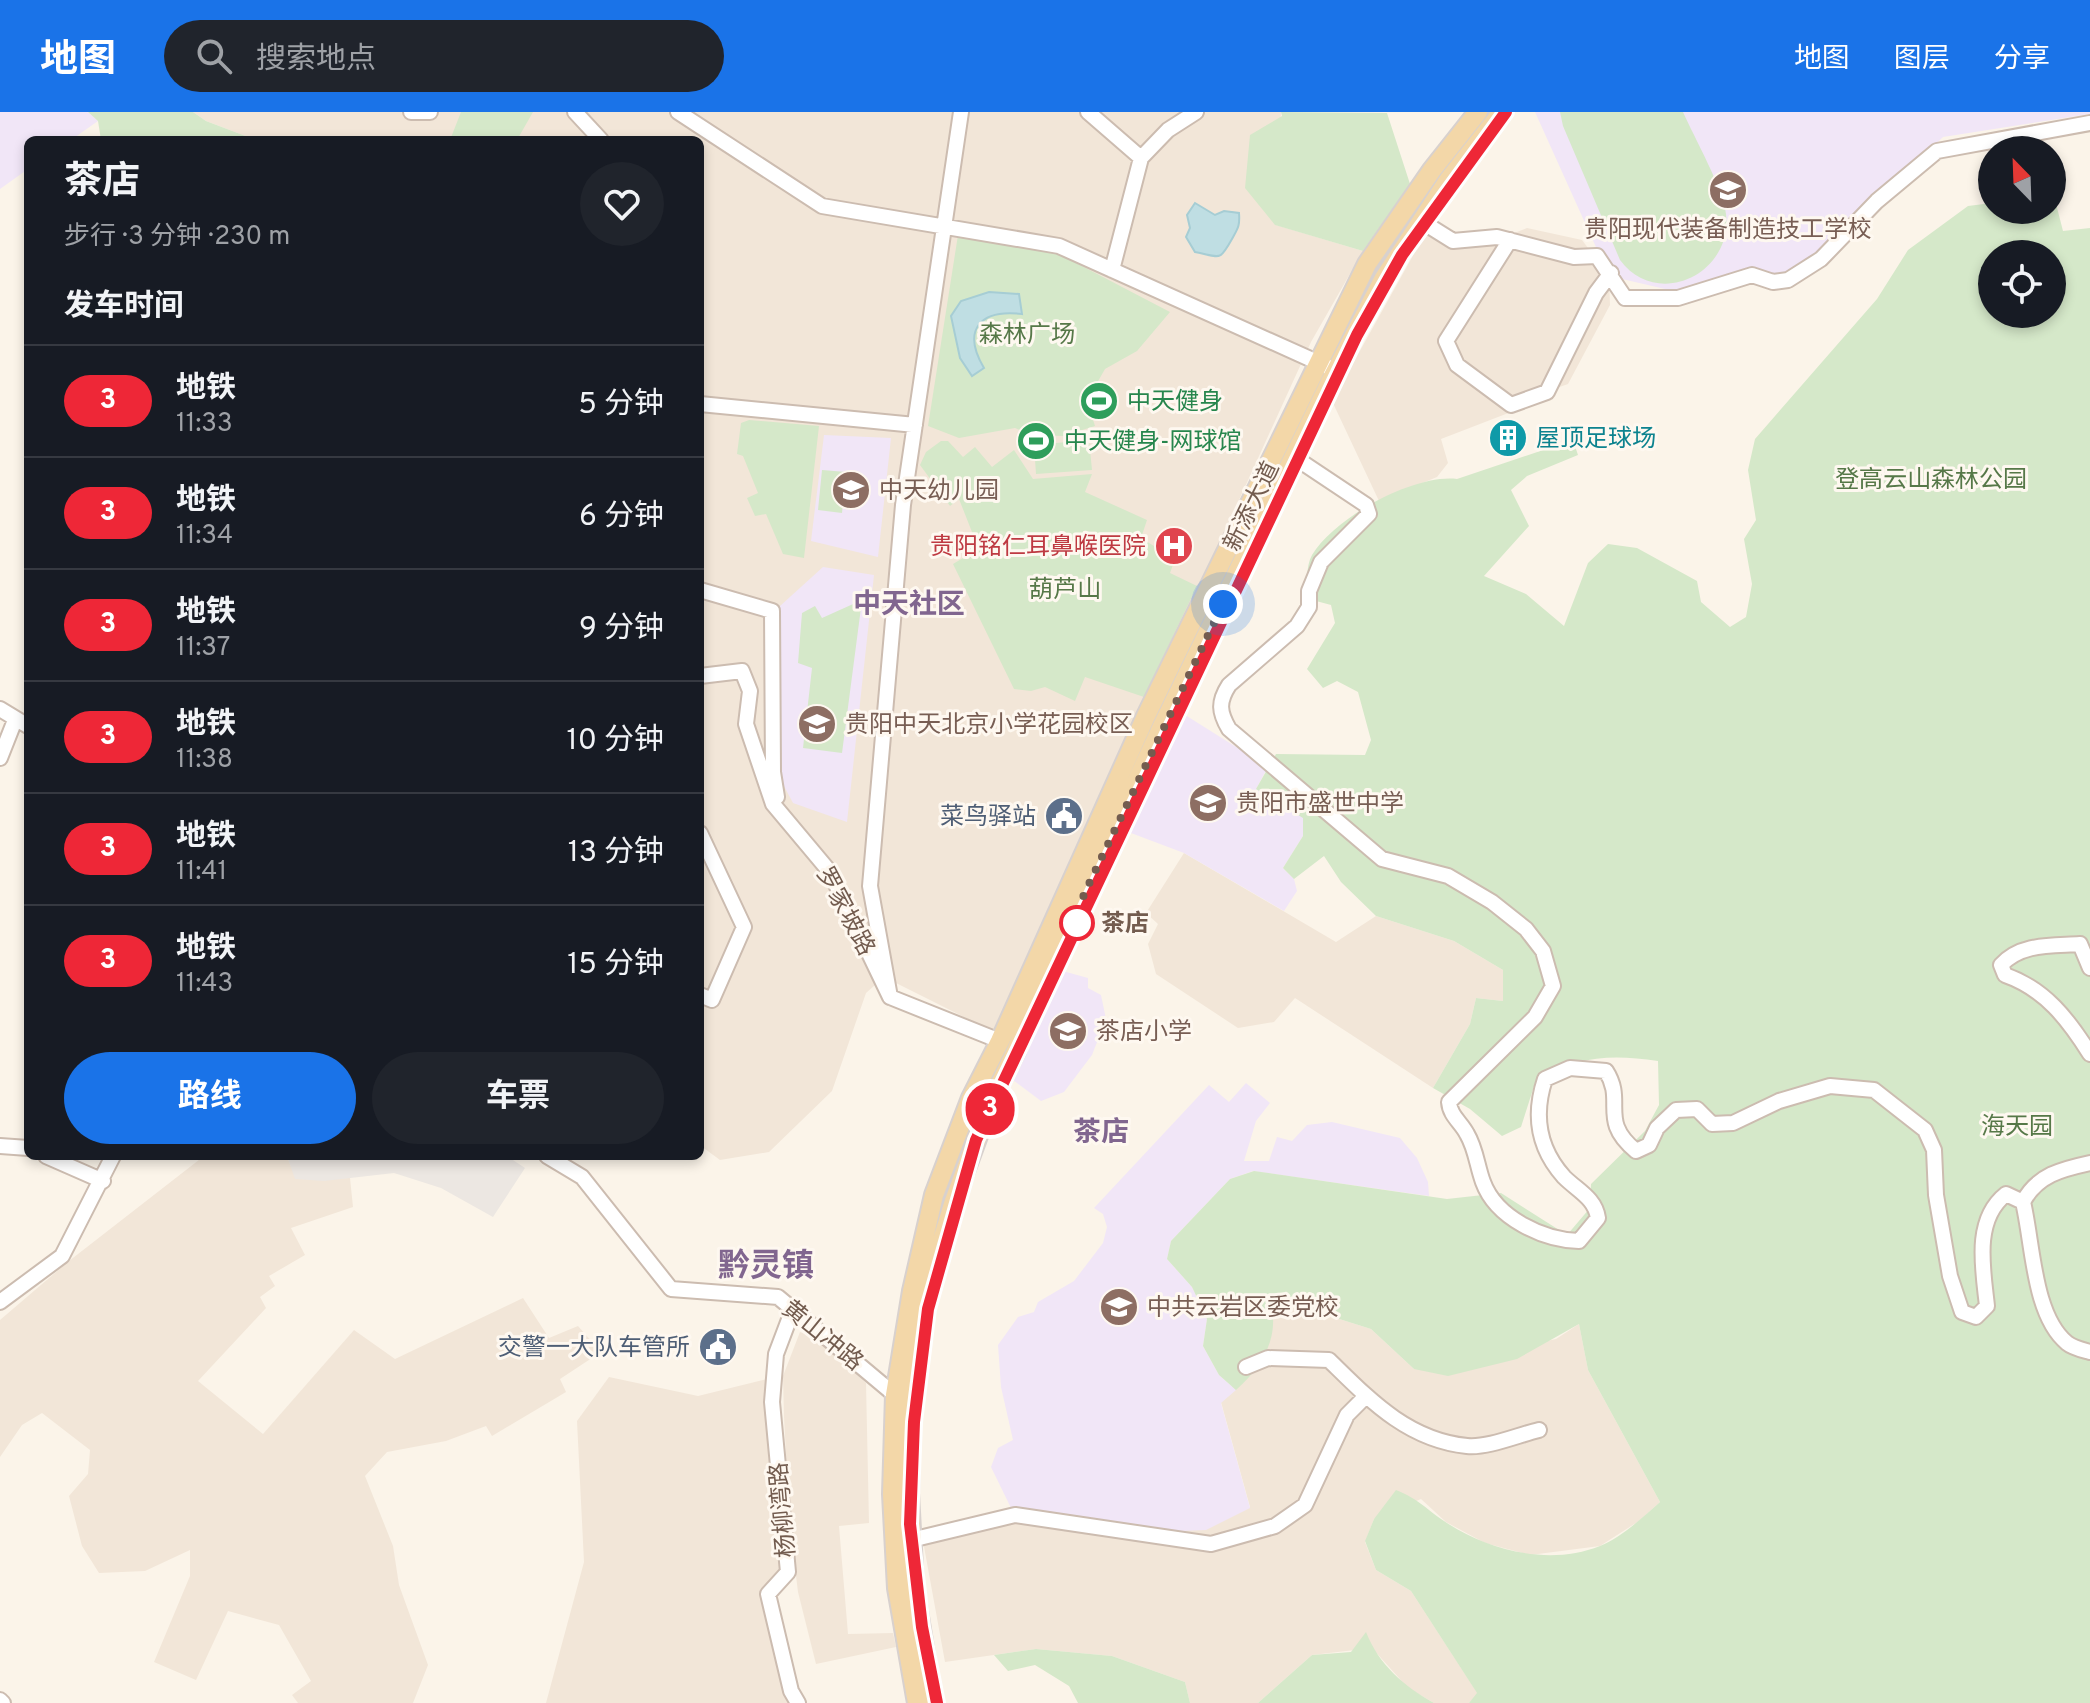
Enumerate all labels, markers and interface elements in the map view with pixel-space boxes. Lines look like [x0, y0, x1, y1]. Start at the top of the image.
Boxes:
search box [164, 20, 724, 92]
icon: search [192, 34, 236, 78]
text: 地图 [40, 37, 116, 86]
text: 搜索地点 [256, 42, 376, 79]
text: 地图 [1794, 42, 1850, 78]
text: 图层 [1894, 42, 1950, 78]
text: 分享 [1994, 42, 2050, 78]
north arrow [1978, 136, 2066, 224]
map controls [1978, 136, 2066, 328]
text: 茶店 [64, 159, 140, 208]
button: heart [580, 162, 664, 246]
school or university icon: 贵阳现代装备制造技工学校 [1707, 169, 1749, 211]
place label: 贵阳现代装备制造技工学校 [1584, 216, 1872, 246]
text: 步行 · 3 分钟 · 230 m [64, 221, 290, 254]
button: locate [1978, 240, 2066, 328]
text: 发车时间 [64, 289, 184, 326]
park label: 森林广场 [979, 321, 1075, 351]
text: 地铁 [176, 371, 236, 408]
sports icon: 中天健身 [1078, 380, 1120, 422]
text: 3 [100, 383, 116, 419]
text: 5 分钟 [578, 387, 664, 424]
place label: 中天健身 [1127, 388, 1223, 418]
text: 11:33 [176, 408, 233, 441]
building icon: 屋顶足球场 [1487, 417, 1529, 459]
sports icon: 中天健身-网球馆 [1015, 420, 1057, 462]
place label: 屋顶足球场 [1536, 425, 1656, 455]
place label: 中天健身-网球馆 [1064, 428, 1242, 458]
street label: 新添大道 [1218, 457, 1287, 557]
park label: 登高云山森林公园 [1835, 466, 2027, 496]
school or university icon: 中天幼儿园 [830, 469, 872, 511]
place label: 中天幼儿园 [879, 477, 999, 507]
text: 地铁 [176, 483, 236, 520]
text: 3 [100, 495, 116, 531]
text: 6 分钟 [579, 499, 664, 536]
text: 11:34 [176, 520, 233, 553]
hospital icon: 贵阳铭仁耳鼻喉医院 [1153, 525, 1195, 567]
place label: 贵阳铭仁耳鼻喉医院 [930, 533, 1146, 563]
park label: 葫芦山 [1029, 576, 1101, 606]
your location [1203, 584, 1243, 624]
district label: 中天社区 [853, 588, 965, 624]
text: 地铁 [176, 595, 236, 632]
text: 3 [100, 607, 116, 643]
text: 9 分钟 [579, 611, 664, 648]
text: 11:37 [176, 632, 230, 665]
school or university icon: 贵阳中天北京小学花园校区 [796, 703, 838, 745]
text: 地铁 [176, 707, 236, 744]
place label: 贵阳中天北京小学花园校区 [845, 711, 1133, 741]
text: 3 [100, 719, 116, 755]
text: 10 分钟 [566, 723, 664, 760]
text: 11:38 [176, 744, 233, 777]
school or university icon: 贵阳市盛世中学 [1187, 782, 1229, 824]
place label: 贵阳市盛世中学 [1236, 790, 1404, 820]
public building icon: 菜鸟驿站 [1043, 795, 1085, 837]
place label: 菜鸟驿站 [940, 803, 1036, 833]
text: 地铁 [176, 819, 236, 856]
text: 3 [100, 831, 116, 867]
text: 13 分钟 [568, 835, 664, 872]
text: 11:41 [176, 856, 227, 889]
street label: 罗家坡路 [808, 863, 880, 961]
marker: 茶店 [1060, 906, 1094, 940]
place label: 茶店 [1101, 910, 1149, 940]
text: 地铁 [176, 931, 236, 968]
text: 3 [100, 943, 116, 979]
text: 15 分钟 [567, 947, 664, 984]
text: 11:43 [176, 968, 233, 1001]
school or university icon: 茶店小学 [1047, 1010, 1089, 1052]
place label: 茶店小学 [1096, 1018, 1192, 1048]
button: 路线 [64, 1052, 356, 1144]
button: 车票 [372, 1052, 664, 1144]
line badge: 3 [964, 1083, 1016, 1135]
text: 3 [982, 1091, 998, 1127]
park label: 海天园 [1981, 1113, 2053, 1143]
district label: 茶店 [1073, 1116, 1129, 1152]
district label: 黔灵镇 [718, 1248, 814, 1288]
school or university icon: 中共云岩区委党校 [1098, 1286, 1140, 1328]
place label: 中共云岩区委党校 [1147, 1294, 1339, 1324]
street label: 黄山冲路 [775, 1295, 868, 1378]
public building icon: 交警一大队车管所 [697, 1326, 739, 1368]
place label: 交警一大队车管所 [498, 1334, 690, 1364]
street label: 杨柳湾路 [765, 1461, 803, 1559]

